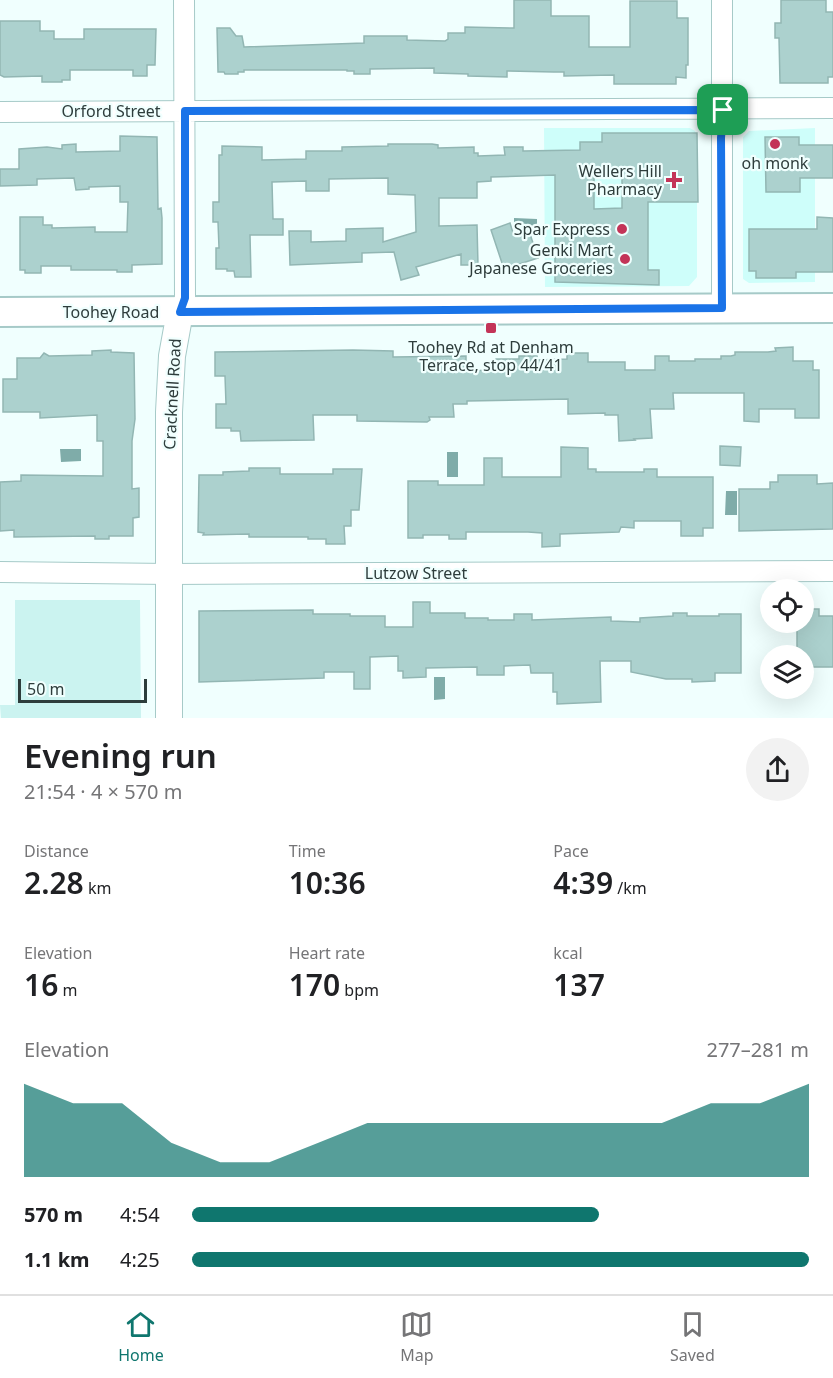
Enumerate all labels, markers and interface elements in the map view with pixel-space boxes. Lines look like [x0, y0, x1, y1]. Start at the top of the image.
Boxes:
pin [697, 84, 748, 135]
icon: arrive [706, 93, 739, 126]
street label: Orford Street [61, 100, 161, 122]
marker: oh monk [768, 137, 782, 151]
place label: oh monk [742, 152, 809, 174]
place label: Wellers Hill Pharmacy [578, 160, 663, 200]
marker: Wellers Hill Pharmacy [667, 173, 681, 187]
place label: Spar Express [514, 218, 610, 240]
marker: Spar Express [615, 222, 629, 236]
place label: Genki Mart Japanese Groceries [467, 239, 613, 279]
marker: Genki Mart Japanese Groceries [618, 252, 632, 266]
street label: Toohey Road [63, 301, 159, 323]
marker: Toohey Rd at Denham Terrace, stop 44/41 [484, 321, 498, 335]
place label: Toohey Rd at Denham Terrace, stop 44/41 [408, 336, 574, 376]
street label: Cracknell Road [158, 338, 186, 450]
street label: Lutzow Street [365, 562, 467, 584]
map controls [760, 579, 814, 699]
button: locate [760, 579, 814, 633]
button: layers [760, 645, 814, 699]
scale bar [18, 676, 147, 704]
text: 50 m [27, 678, 64, 700]
text: Evening run [24, 733, 217, 778]
button: share [746, 738, 809, 801]
text: 21:54 · 4 × 570 m [24, 778, 182, 805]
text: Distance [24, 840, 89, 862]
text: Time [289, 840, 326, 862]
text: Pace [553, 840, 589, 862]
text: 2.28 [24, 862, 84, 903]
text: 10:36 [289, 862, 366, 903]
text: 4:39 [553, 862, 613, 903]
text: km [84, 877, 111, 899]
text: /km [613, 877, 647, 899]
text: Elevation [24, 942, 92, 964]
text: Heart rate [289, 942, 365, 964]
text: kcal [553, 942, 583, 964]
text: 16 [24, 964, 58, 1005]
text: 170 [289, 964, 340, 1005]
text: 137 [553, 964, 605, 1005]
text: m [58, 979, 77, 1001]
text: bpm [340, 979, 379, 1001]
text: Elevation [24, 1036, 109, 1063]
text: 277–281 m [706, 1036, 809, 1063]
text: 570 m [24, 1201, 83, 1228]
text: 4:54 [120, 1201, 160, 1228]
text: 1.1 km [24, 1246, 90, 1273]
text: 4:25 [120, 1246, 160, 1273]
tab: Home [118, 1308, 164, 1366]
tab: Map [400, 1308, 434, 1366]
tab: Saved [670, 1308, 715, 1366]

